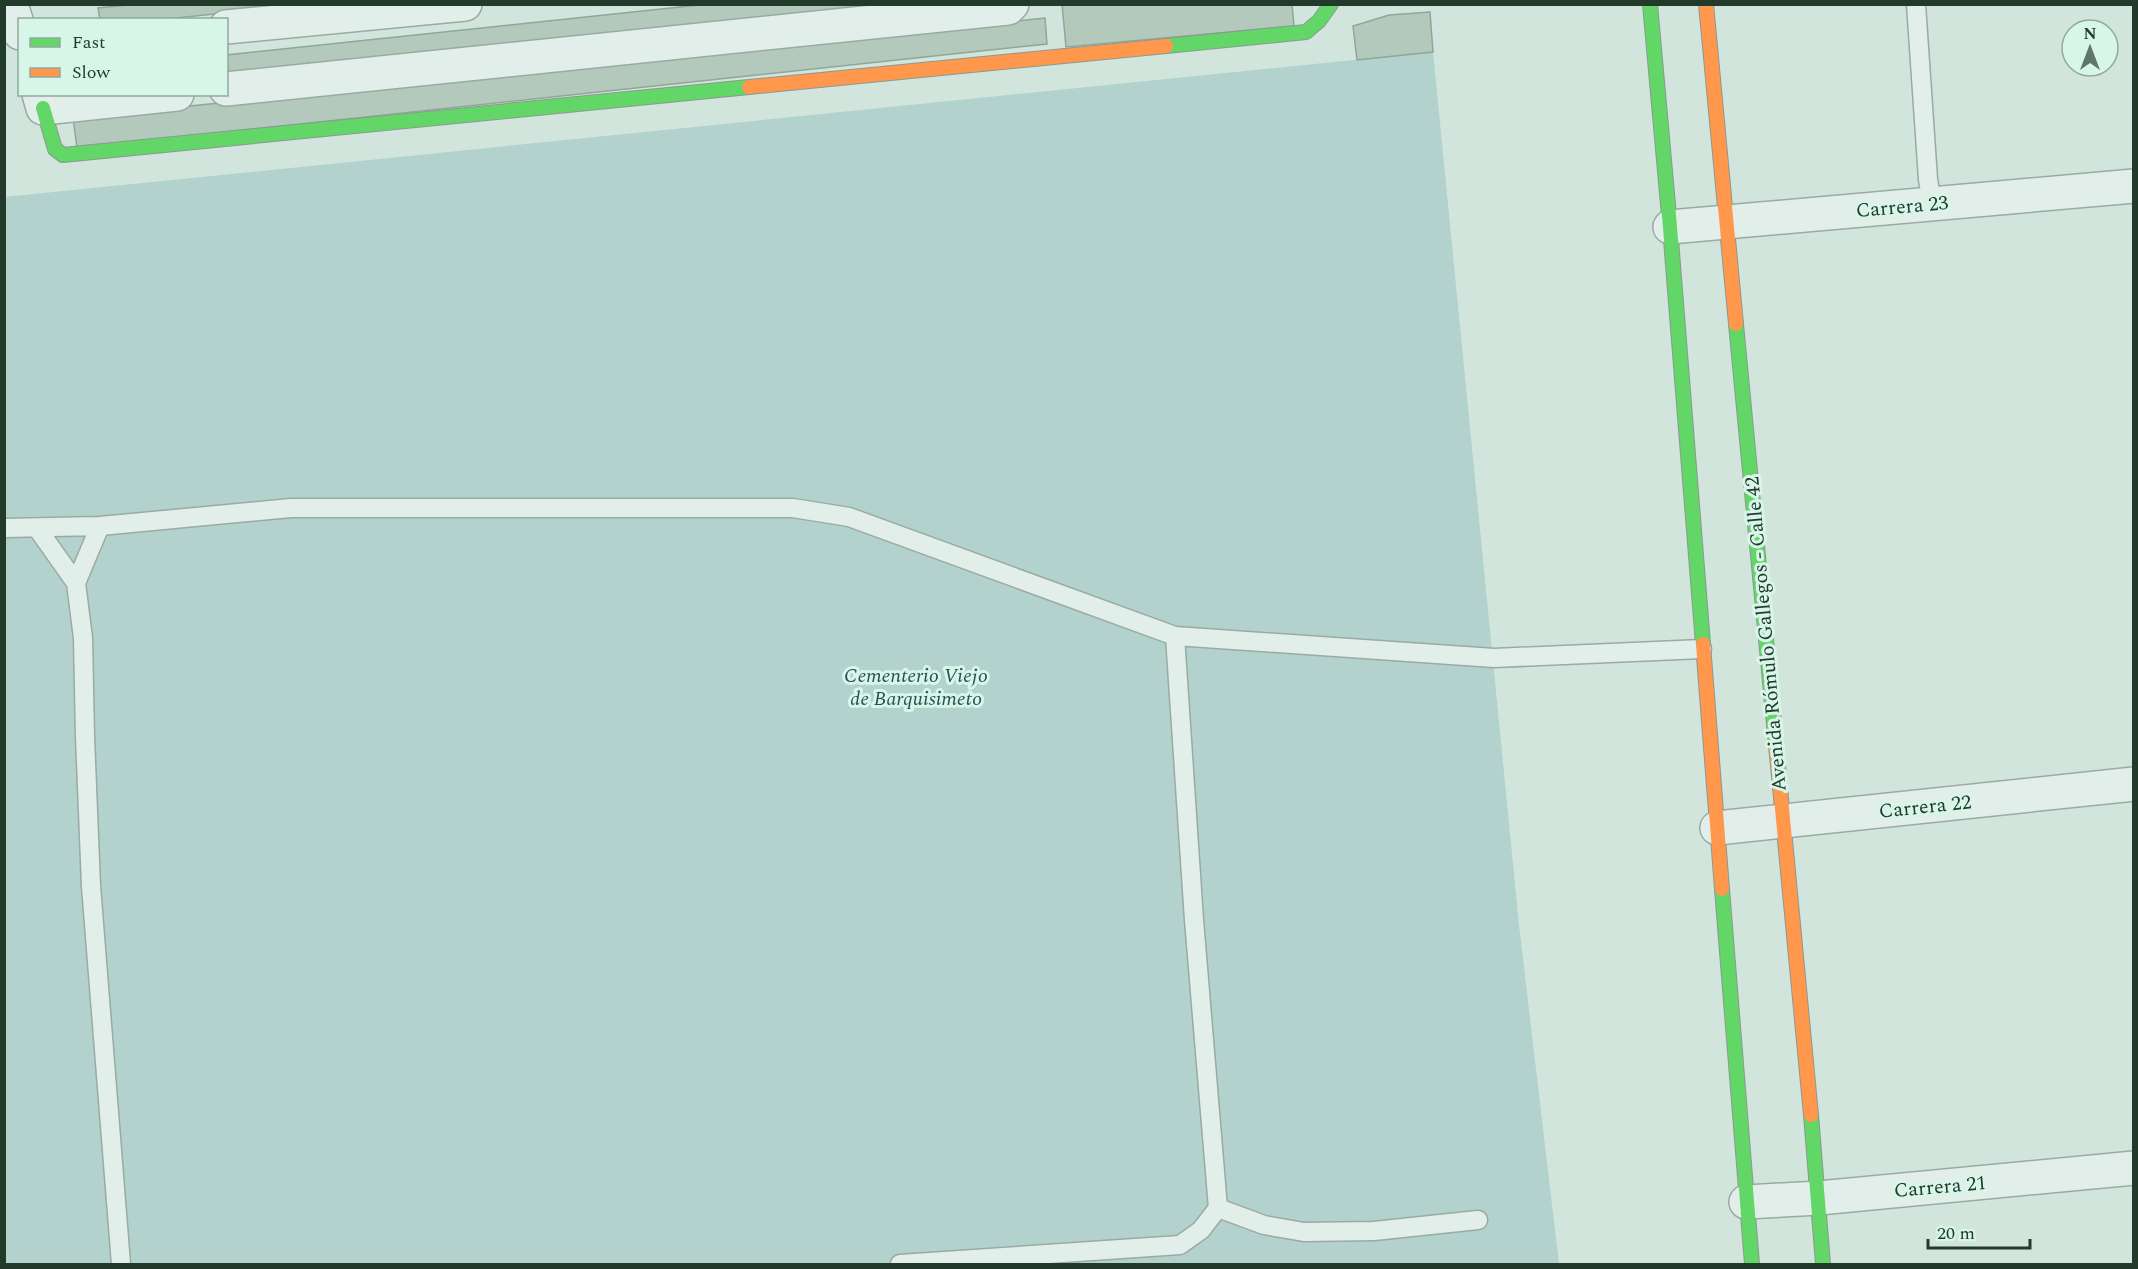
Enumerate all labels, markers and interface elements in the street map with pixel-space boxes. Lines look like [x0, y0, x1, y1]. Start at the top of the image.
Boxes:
legend [18, 18, 228, 96]
north arrow [2060, 18, 2120, 78]
text: N [2083, 22, 2097, 46]
text: Fast [72, 29, 105, 56]
text: Slow [72, 59, 111, 86]
street label: Carrera 23 [1855, 188, 1950, 226]
street label: Avenida Rómulo Gallegos - Calle 42 [1737, 475, 1795, 793]
park label: Cementerio Viejo de Barquisimeto [844, 661, 988, 714]
street label: Carrera 22 [1877, 787, 1973, 827]
street label: Carrera 21 [1893, 1168, 1988, 1206]
scale bar [1928, 1212, 2030, 1250]
text: 20 m [1937, 1220, 1975, 1247]

